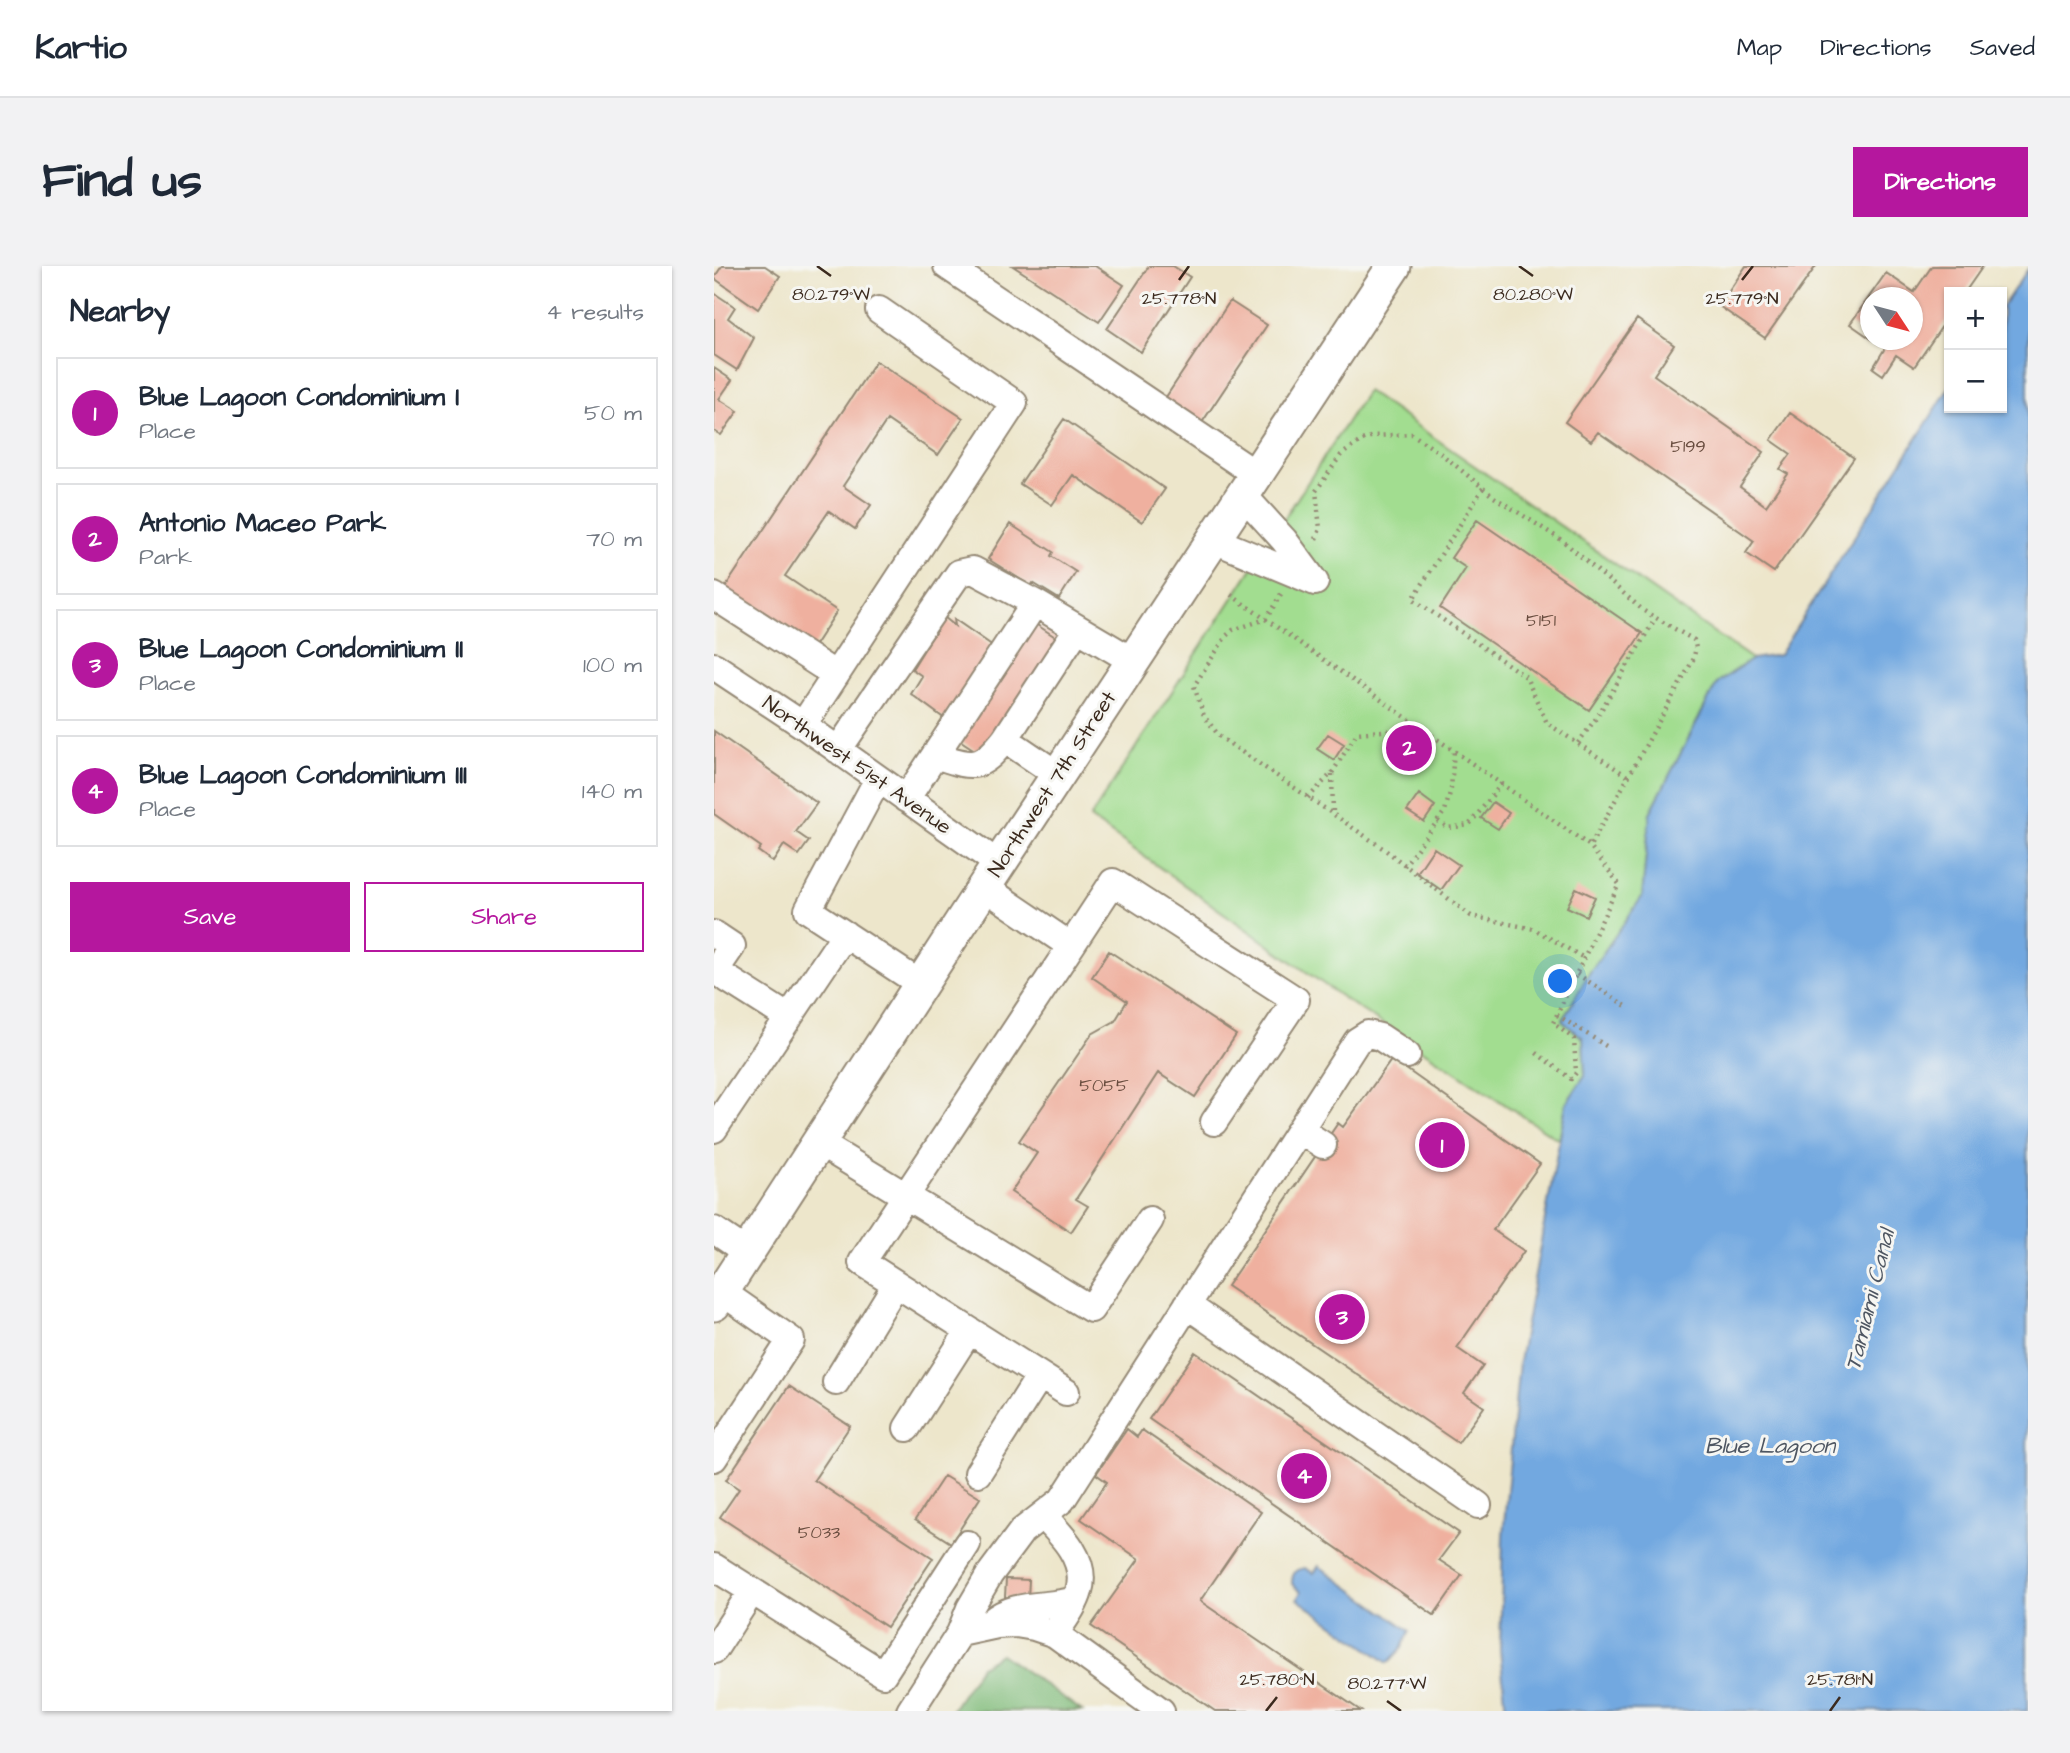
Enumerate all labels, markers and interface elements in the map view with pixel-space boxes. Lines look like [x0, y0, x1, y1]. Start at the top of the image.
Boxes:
text: Kartio [35, 25, 127, 71]
text: Map [1737, 31, 1782, 65]
text: Directions [1820, 31, 1932, 65]
text: Saved [1970, 31, 2035, 65]
button: Directions [1853, 147, 2028, 217]
text: Find us [42, 148, 202, 216]
text: 80.279°W [792, 282, 870, 307]
text: 80.280°W [1493, 282, 1573, 307]
text: 25.778°N [1142, 286, 1216, 311]
text: 25.779°N [1705, 286, 1779, 311]
north arrow [1860, 287, 1923, 350]
map controls [1944, 287, 2007, 413]
button: + [1944, 287, 2007, 350]
text: Nearby [70, 291, 170, 333]
text: 4 results [546, 296, 644, 328]
button: − [1944, 350, 2007, 413]
text: Blue Lagoon Condominium I [139, 379, 459, 415]
text: 1 [94, 397, 96, 429]
text: 50 m [584, 397, 642, 429]
text: Place [139, 415, 196, 447]
house number: 5199 [1670, 434, 1706, 459]
text: Antonio Maceo Park [139, 505, 386, 541]
text: 2 [88, 523, 102, 555]
text: 70 m [586, 523, 642, 555]
text: Park [139, 541, 192, 573]
house number: 5151 [1526, 608, 1556, 633]
text: Blue Lagoon Condominium II [139, 631, 463, 667]
text: 3 [89, 649, 101, 681]
text: 100 m [583, 649, 642, 681]
text: Place [139, 667, 196, 699]
street label: Northwest 7th Street [981, 685, 1123, 883]
street label: Northwest 51st Avenue [757, 689, 957, 841]
pin: 2 [1386, 722, 1432, 774]
text: Blue Lagoon Condominium III [139, 757, 467, 793]
text: 4 [87, 775, 103, 807]
text: 140 m [582, 775, 642, 807]
text: Place [139, 793, 196, 825]
button: Save [70, 882, 350, 952]
button: Share [364, 882, 644, 952]
your location [1543, 964, 1577, 998]
house number: 5055 [1079, 1073, 1129, 1098]
pin: 1 [1419, 1119, 1465, 1171]
water label: Tamiami Canal [1837, 1223, 1904, 1374]
pin: 3 [1319, 1291, 1365, 1343]
water label: Blue Lagoon [1705, 1430, 1838, 1463]
pin: 4 [1281, 1450, 1327, 1502]
house number: 5033 [798, 1520, 840, 1545]
text: 25.780°N [1240, 1667, 1314, 1692]
text: 25.781°N [1807, 1667, 1873, 1692]
text: 80.277°W [1348, 1671, 1427, 1696]

